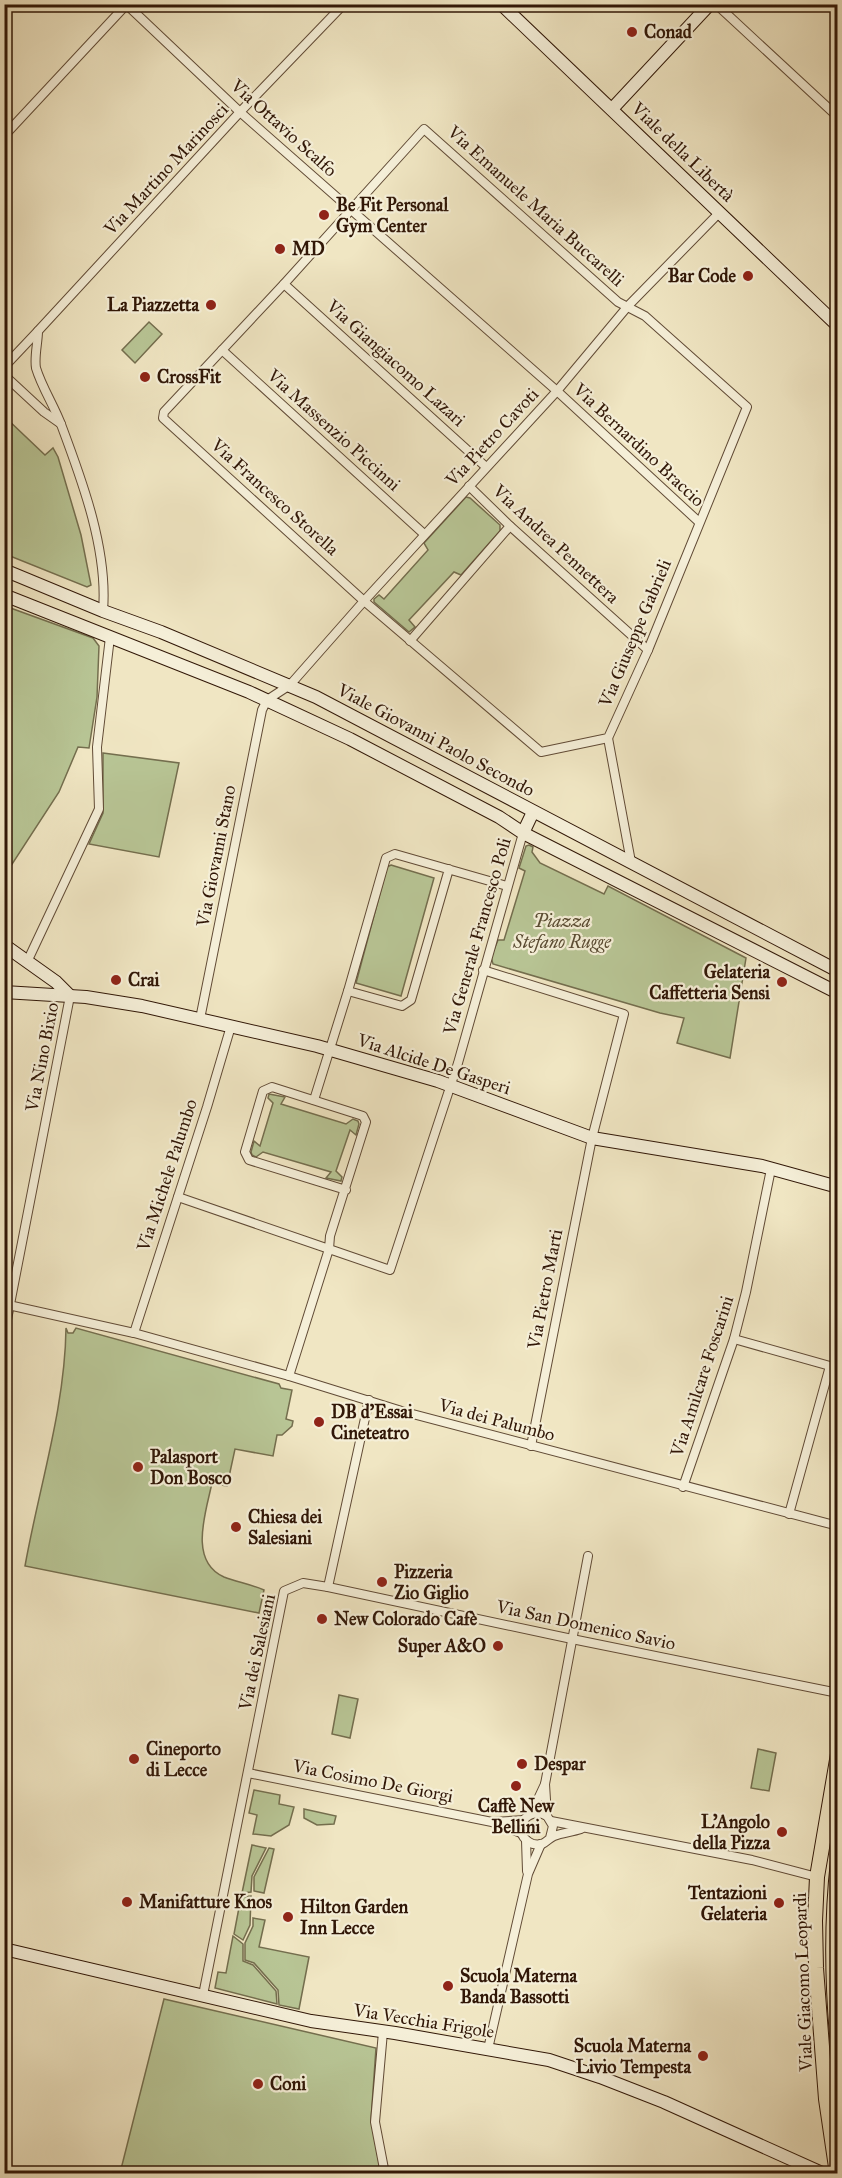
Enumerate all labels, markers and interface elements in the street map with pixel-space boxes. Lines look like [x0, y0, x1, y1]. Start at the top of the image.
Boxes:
place label: Conad [644, 21, 693, 43]
marker: Conad [625, 25, 639, 39]
street label: Via Ottavio Scalfo [226, 74, 342, 181]
street label: Viale della Libertà [626, 97, 739, 207]
street label: Via Martino Marinosci [99, 99, 233, 240]
street label: Via Emanuele Maria Buccarelli [442, 120, 629, 291]
place label: Be Fit Personal Gym Center [336, 194, 449, 238]
marker: Be Fit Personal Gym Center [317, 208, 331, 222]
place label: MD [292, 238, 325, 260]
marker: MD [273, 242, 287, 256]
place label: Bar Code [668, 265, 736, 287]
marker: Bar Code [741, 269, 755, 283]
place label: La Piazzetta [107, 294, 199, 316]
street label: Via Giangiacomo Lazari [321, 294, 470, 432]
marker: La Piazzetta [204, 298, 218, 312]
street label: Via Massenzio Piccinni [262, 364, 405, 496]
place label: CrossFit [157, 366, 222, 388]
marker: CrossFit [138, 370, 152, 384]
street label: Via Bernardino Braccio [568, 378, 709, 511]
street label: Via Pietro Cavoti [440, 383, 543, 491]
street label: Via Francesco Storella [206, 433, 344, 560]
street label: Via Andrea Pennettera [488, 479, 624, 608]
street label: Via Giuseppe Gabrieli [594, 556, 676, 711]
street label: Viale Giovanni Paolo Secondo [333, 678, 538, 801]
street label: Via Giovanni Stano [191, 783, 241, 930]
street label: Via Generale Francesco Poli [438, 835, 516, 1038]
park label: Piazza Stefano Rugge [512, 910, 612, 953]
place label: Gelateria Caffetteria Sensi [649, 961, 771, 1004]
place label: Crai [128, 969, 161, 991]
marker: Crai [109, 973, 123, 987]
marker: Gelateria Caffetteria Sensi [775, 975, 789, 989]
street label: Via Nino Bixio [20, 1001, 63, 1114]
street label: Via Alcide De Gasperi [354, 1029, 513, 1099]
street label: Via Michele Palumbo [132, 1096, 202, 1255]
street label: Via Pietro Marti [522, 1227, 567, 1352]
street label: Via Amilcare Foscarini [665, 1293, 738, 1460]
street label: Via dei Palumbo [436, 1394, 557, 1446]
place label: DB d'Essai Cineteatro [331, 1401, 414, 1444]
marker: DB d'Essai Cineteatro [312, 1415, 326, 1429]
place label: Palasport Don Bosco [150, 1446, 232, 1489]
marker: Palasport Don Bosco [131, 1460, 145, 1474]
place label: Chiesa dei Salesiani [248, 1506, 323, 1549]
marker: Chiesa dei Salesiani [229, 1520, 243, 1534]
place label: Pizzeria Zio Giglio [394, 1561, 469, 1605]
marker: Pizzeria Zio Giglio [375, 1575, 389, 1589]
street label: Via dei Salesiani [234, 1592, 280, 1713]
street label: Via San Domenico Savio [494, 1595, 677, 1655]
place label: New Colorado Cafè [334, 1608, 478, 1630]
marker: New Colorado Cafè [315, 1612, 329, 1626]
place label: Super A&O [398, 1635, 486, 1658]
marker: Super A&O [491, 1639, 505, 1653]
place label: Cineporto di Lecce [146, 1738, 221, 1781]
marker: Cineporto di Lecce [127, 1752, 141, 1766]
place label: Despar [534, 1753, 587, 1776]
street label: Via Cosimo De Giorgi [290, 1754, 455, 1808]
marker: Despar [515, 1757, 529, 1771]
marker: Caffè New Bellini [509, 1779, 523, 1793]
place label: Caffè New Bellini [478, 1795, 555, 1838]
place label: L'Angolo della Pizza [693, 1811, 770, 1854]
marker: L'Angolo della Pizza [775, 1825, 789, 1839]
place label: Tentazioni Gelateria [687, 1882, 768, 1925]
place label: Manifatture Knos [139, 1891, 273, 1913]
street label: Viale Giacomo Leopardi [789, 1892, 817, 2073]
marker: Manifatture Knos [120, 1895, 134, 1909]
place label: Hilton Garden Inn Lecce [300, 1896, 408, 1939]
marker: Tentazioni Gelateria [772, 1896, 786, 1910]
marker: Hilton Garden Inn Lecce [281, 1910, 295, 1924]
place label: Scuola Materna Banda Bassotti [460, 1965, 578, 2008]
marker: Scuola Materna Banda Bassotti [441, 1979, 455, 1993]
street label: Via Vecchia Frigole [351, 1999, 496, 2044]
place label: Scuola Materna Livio Tempesta [574, 2035, 691, 2079]
marker: Scuola Materna Livio Tempesta [696, 2049, 710, 2063]
place label: Coni [270, 2073, 307, 2095]
marker: Coni [251, 2077, 265, 2091]

